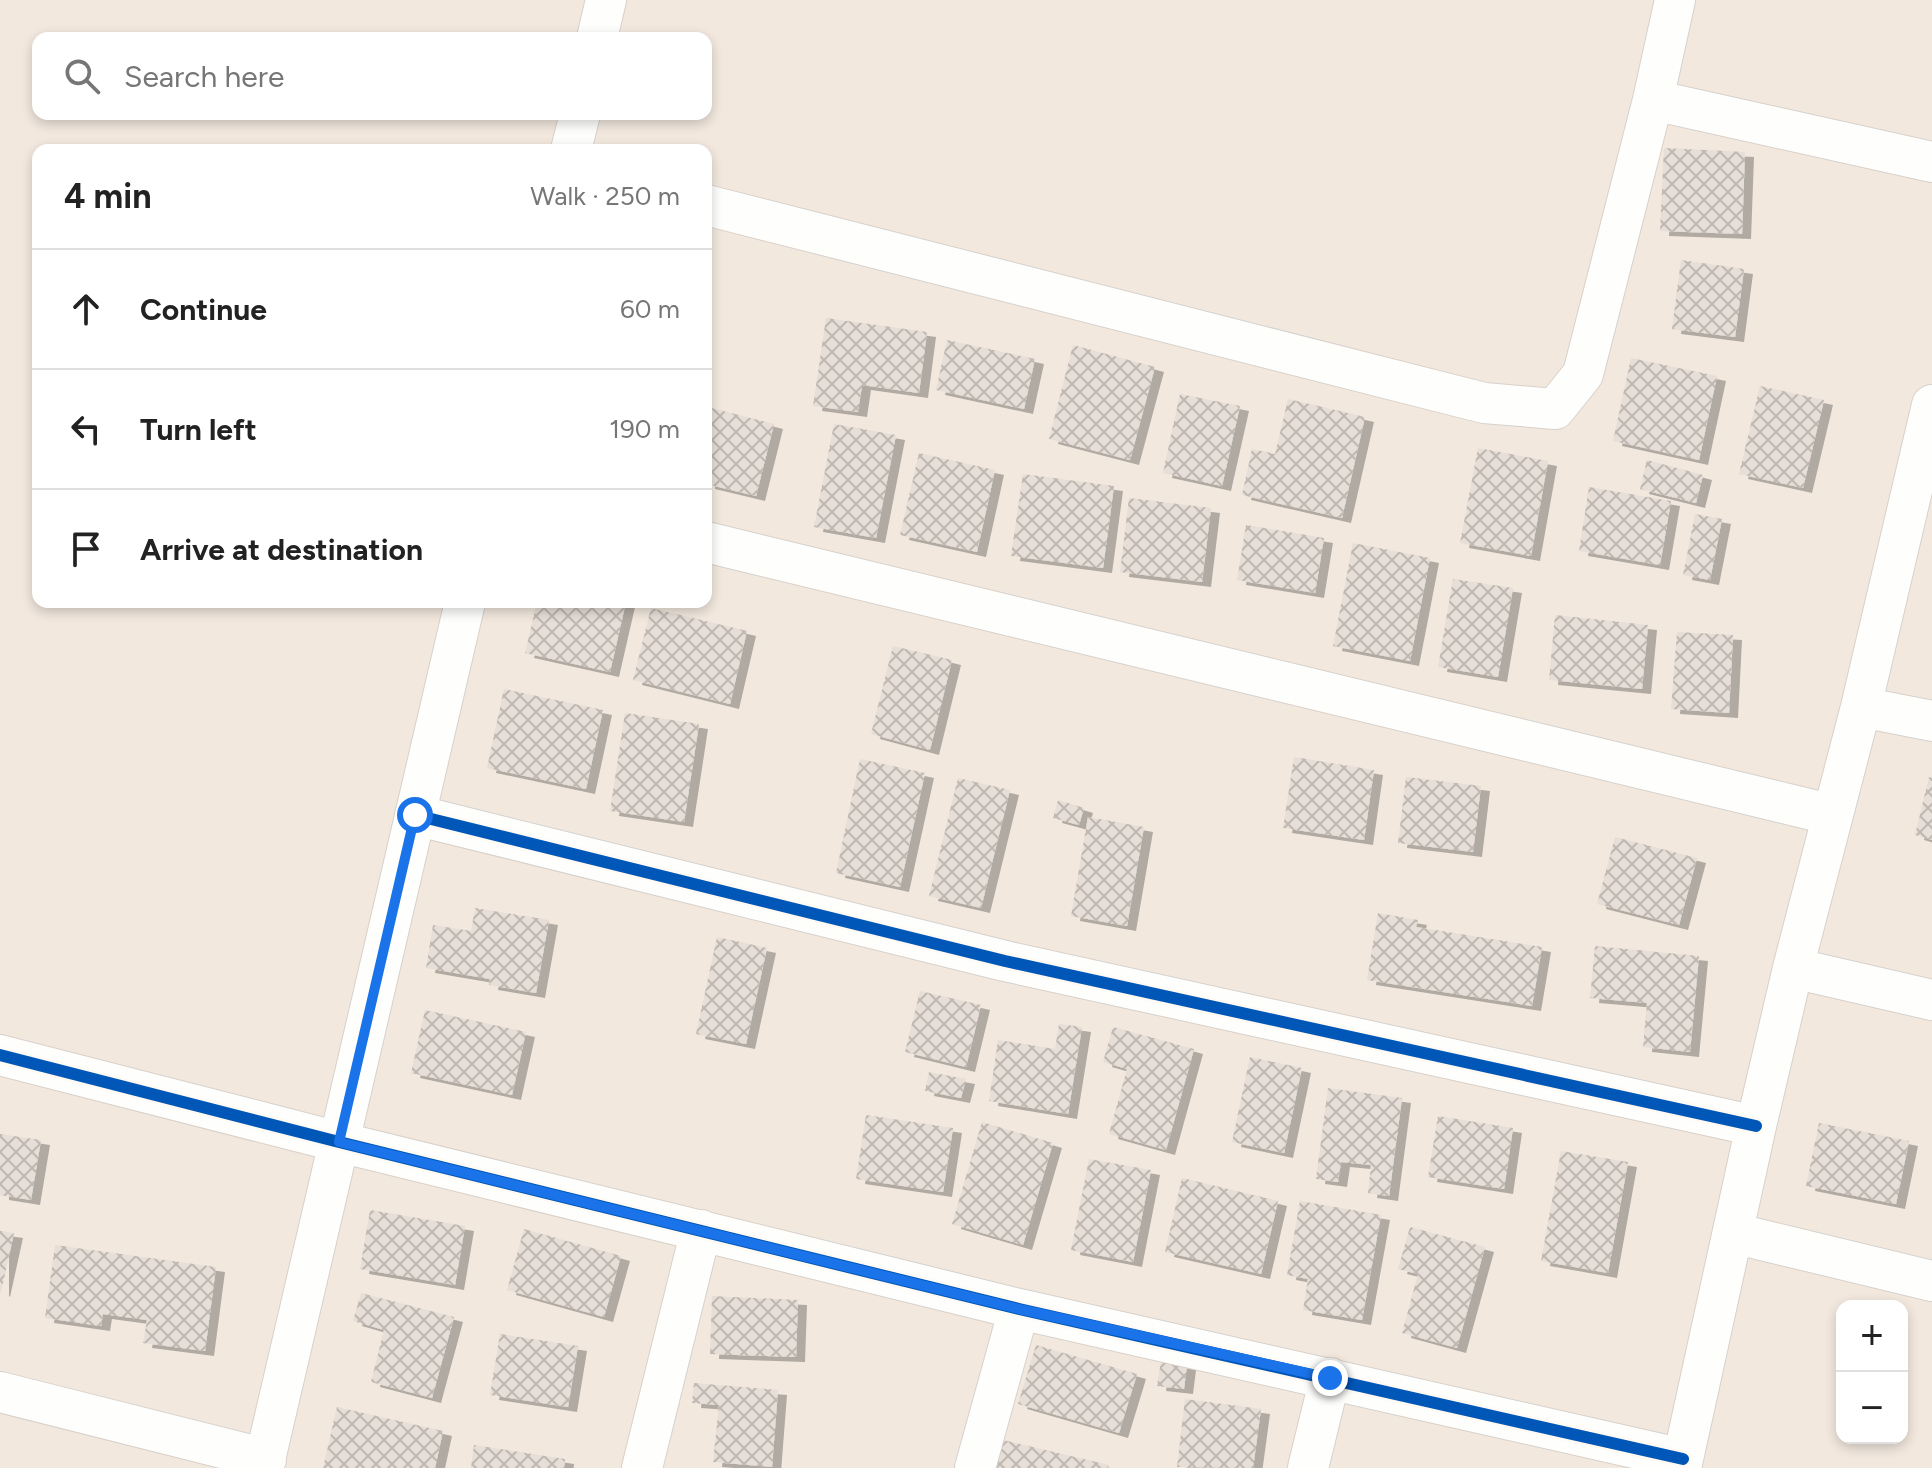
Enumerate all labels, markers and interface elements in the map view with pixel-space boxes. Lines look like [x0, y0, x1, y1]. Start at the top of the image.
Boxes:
search box [32, 32, 712, 120]
icon: search [60, 54, 104, 98]
text: Search here [124, 58, 284, 95]
text: 4 min [64, 176, 151, 217]
text: Walk · 250 m [530, 180, 680, 212]
icon: ahead [64, 287, 108, 331]
text: Continue [140, 291, 267, 328]
text: 60 m [620, 293, 680, 325]
icon: left [64, 407, 108, 451]
text: Turn left [140, 411, 257, 448]
text: 190 m [609, 413, 680, 445]
icon: arrive [64, 527, 108, 571]
text: Arrive at destination [140, 531, 423, 568]
route start [397, 797, 433, 833]
map controls [1836, 1300, 1908, 1444]
button: + [1836, 1300, 1908, 1372]
route end [1312, 1360, 1348, 1396]
button: − [1836, 1372, 1908, 1444]

